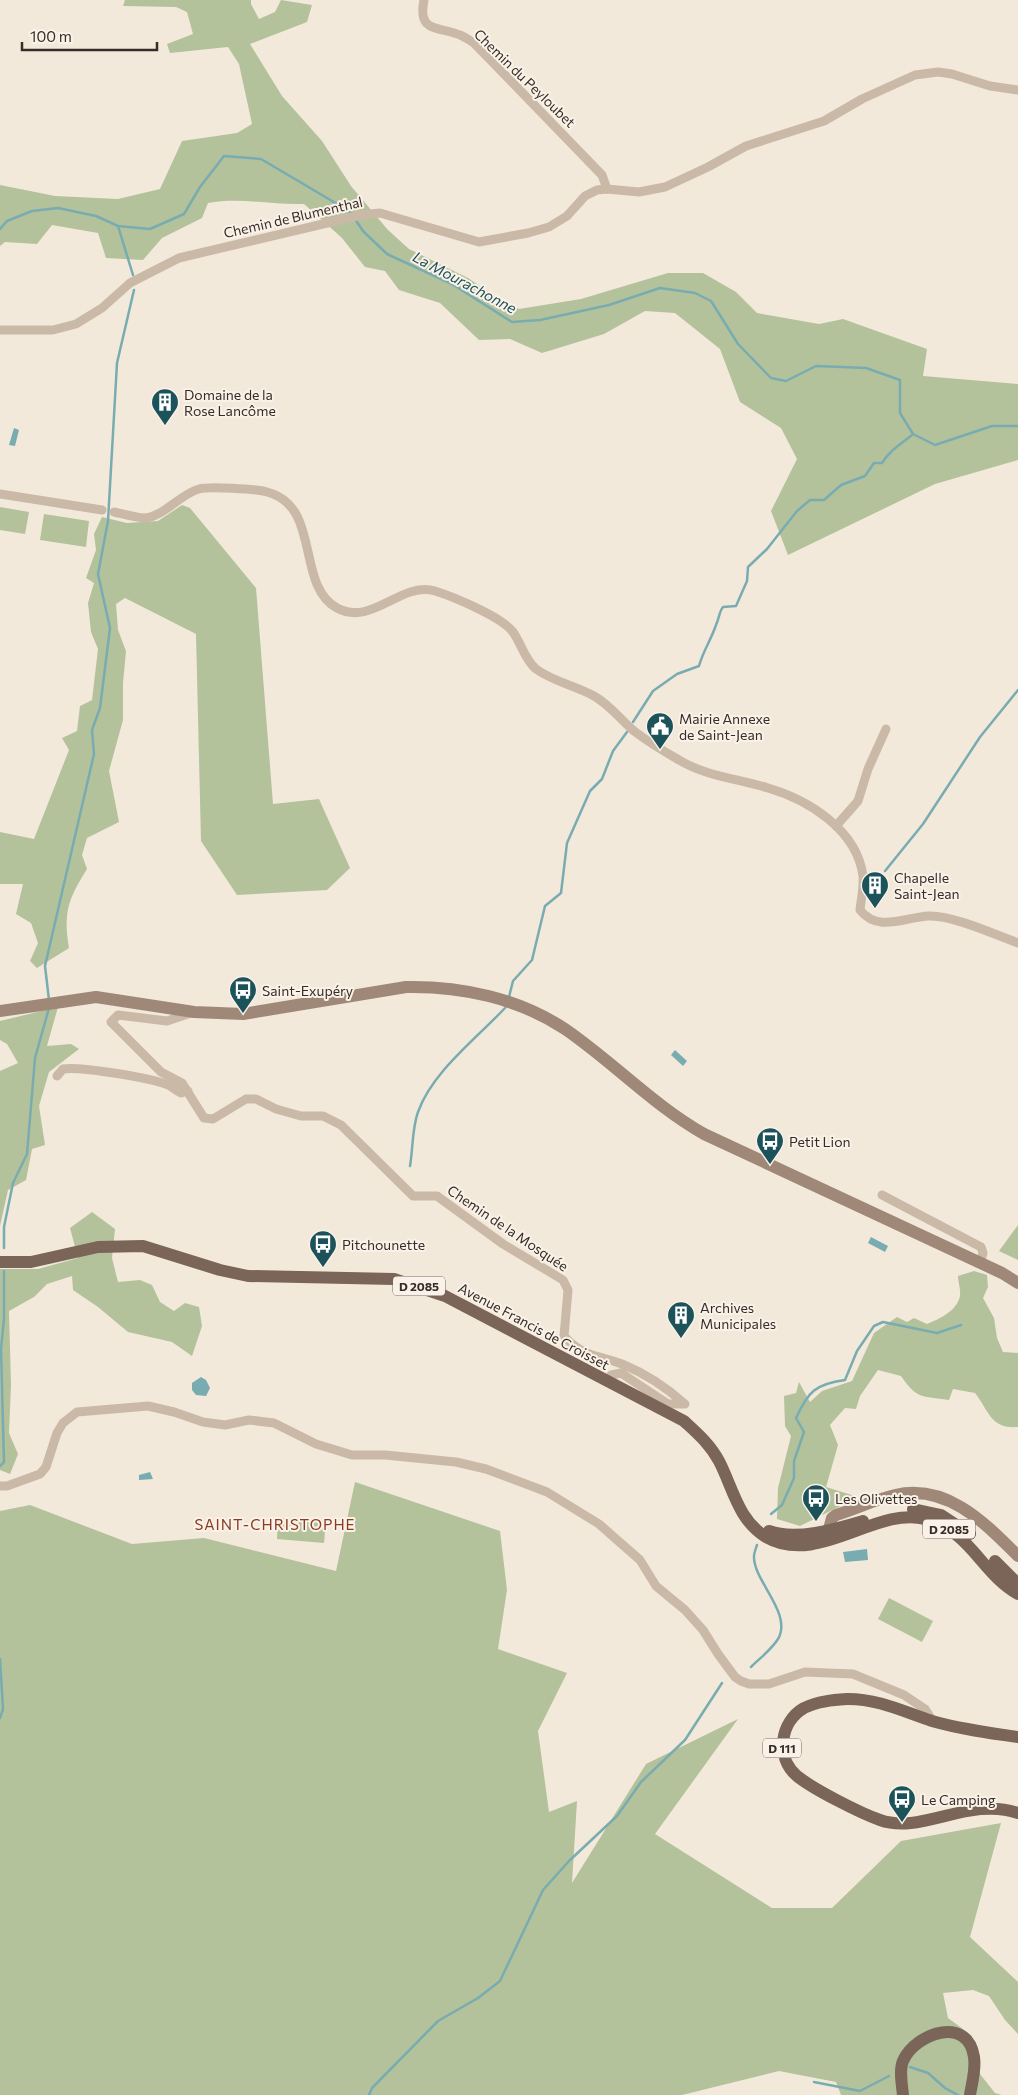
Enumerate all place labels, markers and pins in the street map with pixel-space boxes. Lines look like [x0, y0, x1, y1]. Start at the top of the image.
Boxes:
place label: Domaine de la Rose Lancôme [184, 386, 276, 419]
building icon: Domaine de la Rose Lancôme [150, 387, 180, 426]
place label: Mairie Annexe de Saint-Jean [679, 710, 770, 743]
public building icon: Mairie Annexe de Saint-Jean [645, 711, 675, 750]
place label: Chapelle Saint-Jean [894, 869, 960, 902]
building icon: Chapelle Saint-Jean [860, 870, 890, 909]
bus stop icon: Saint-Exupéry [228, 975, 258, 1014]
place label: Saint-Exupéry [262, 982, 353, 999]
bus stop icon: Petit Lion [755, 1126, 785, 1165]
place label: Petit Lion [789, 1133, 851, 1150]
bus stop icon: Pitchounette [308, 1229, 338, 1268]
place label: Pitchounette [342, 1236, 425, 1253]
place label: Archives Municipales [700, 1299, 776, 1332]
building icon: Archives Municipales [666, 1300, 696, 1339]
bus stop icon: Les Olivettes [801, 1483, 831, 1522]
place label: Les Olivettes [835, 1490, 917, 1507]
bus stop icon: Le Camping [887, 1784, 917, 1823]
place label: Le Camping [921, 1791, 996, 1808]

